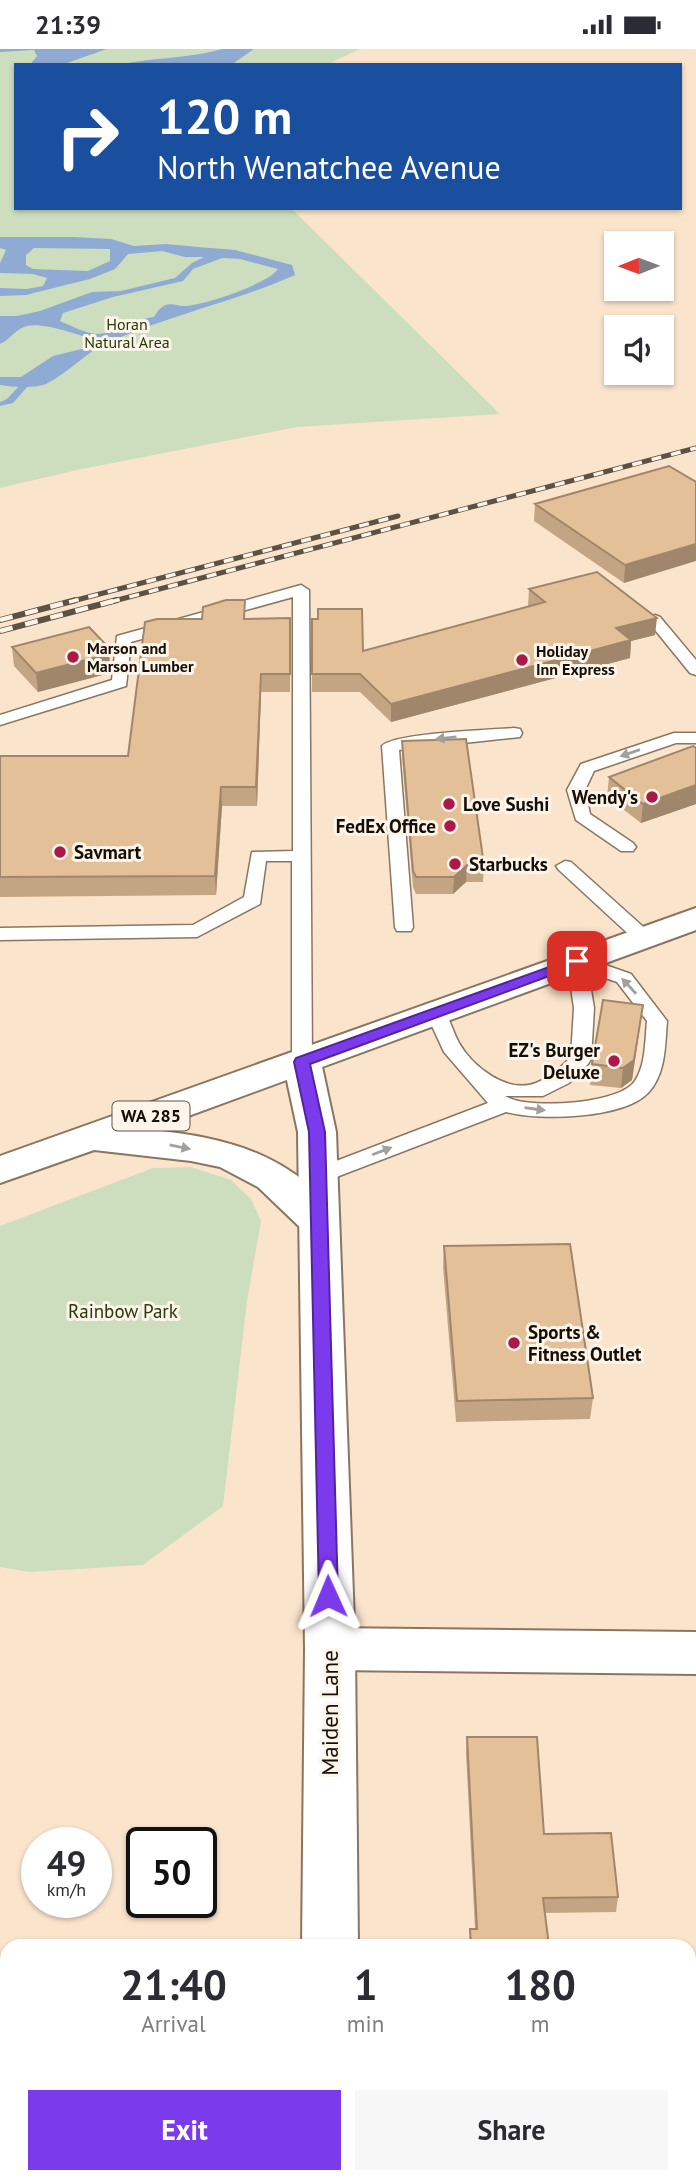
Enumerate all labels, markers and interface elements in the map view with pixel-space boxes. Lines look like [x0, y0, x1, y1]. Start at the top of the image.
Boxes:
text: 21:39 [35, 8, 101, 41]
text: 120 m [157, 84, 292, 148]
icon: right [42, 91, 133, 182]
text: North Wenatchee Avenue [157, 146, 501, 188]
north arrow [604, 231, 674, 301]
map controls [604, 231, 674, 385]
park label: Horan Natural Area [84, 314, 170, 352]
button: sound [604, 315, 674, 385]
place label: Marson and Marson Lumber [87, 638, 194, 676]
place label: Holiday Inn Express [536, 641, 615, 679]
marker: Marson and Marson Lumber [65, 649, 81, 665]
marker: Holiday Inn Express [514, 652, 530, 668]
one-way arrow [435, 733, 457, 744]
one-way arrow [620, 748, 641, 759]
place label: Wendy's [572, 785, 638, 809]
marker: Wendy's [644, 789, 660, 805]
place label: Love Sushi [463, 792, 549, 816]
marker: Love Sushi [441, 796, 457, 812]
place label: FedEx Office [336, 814, 436, 838]
marker: FedEx Office [442, 818, 458, 834]
place label: Savmart [74, 840, 142, 864]
marker: Savmart [52, 844, 68, 860]
place label: Starbucks [469, 852, 548, 876]
marker: Starbucks [447, 856, 463, 872]
pin [547, 931, 607, 991]
icon: arrive [558, 942, 596, 980]
one-way arrow [621, 977, 637, 995]
place label: EZ's Burger Deluxe [509, 1038, 600, 1084]
marker: EZ's Burger Deluxe [606, 1053, 622, 1069]
road number: WA 285 [113, 1101, 190, 1131]
one-way arrow [524, 1104, 546, 1115]
one-way arrow [169, 1141, 191, 1152]
one-way arrow [372, 1146, 393, 1157]
park label: Rainbow Park [68, 1299, 178, 1323]
place label: Sports & Fitness Outlet [528, 1320, 642, 1366]
marker: Sports & Fitness Outlet [506, 1335, 522, 1351]
position arrow [291, 1559, 365, 1633]
street label: Maiden Lane [315, 1650, 344, 1776]
speed limit sign: 50 [126, 1827, 217, 1918]
text: 49 [47, 1840, 86, 1886]
text: km/h [47, 1878, 86, 1901]
text: 21:40 [120, 1957, 227, 2012]
text: 1 [354, 1957, 377, 2012]
text: 180 [504, 1957, 576, 2012]
text: Arrival [141, 2009, 206, 2038]
text: min [347, 2009, 384, 2038]
text: m [531, 2009, 549, 2038]
button: Exit [28, 2090, 341, 2170]
button: Share [355, 2090, 668, 2170]

